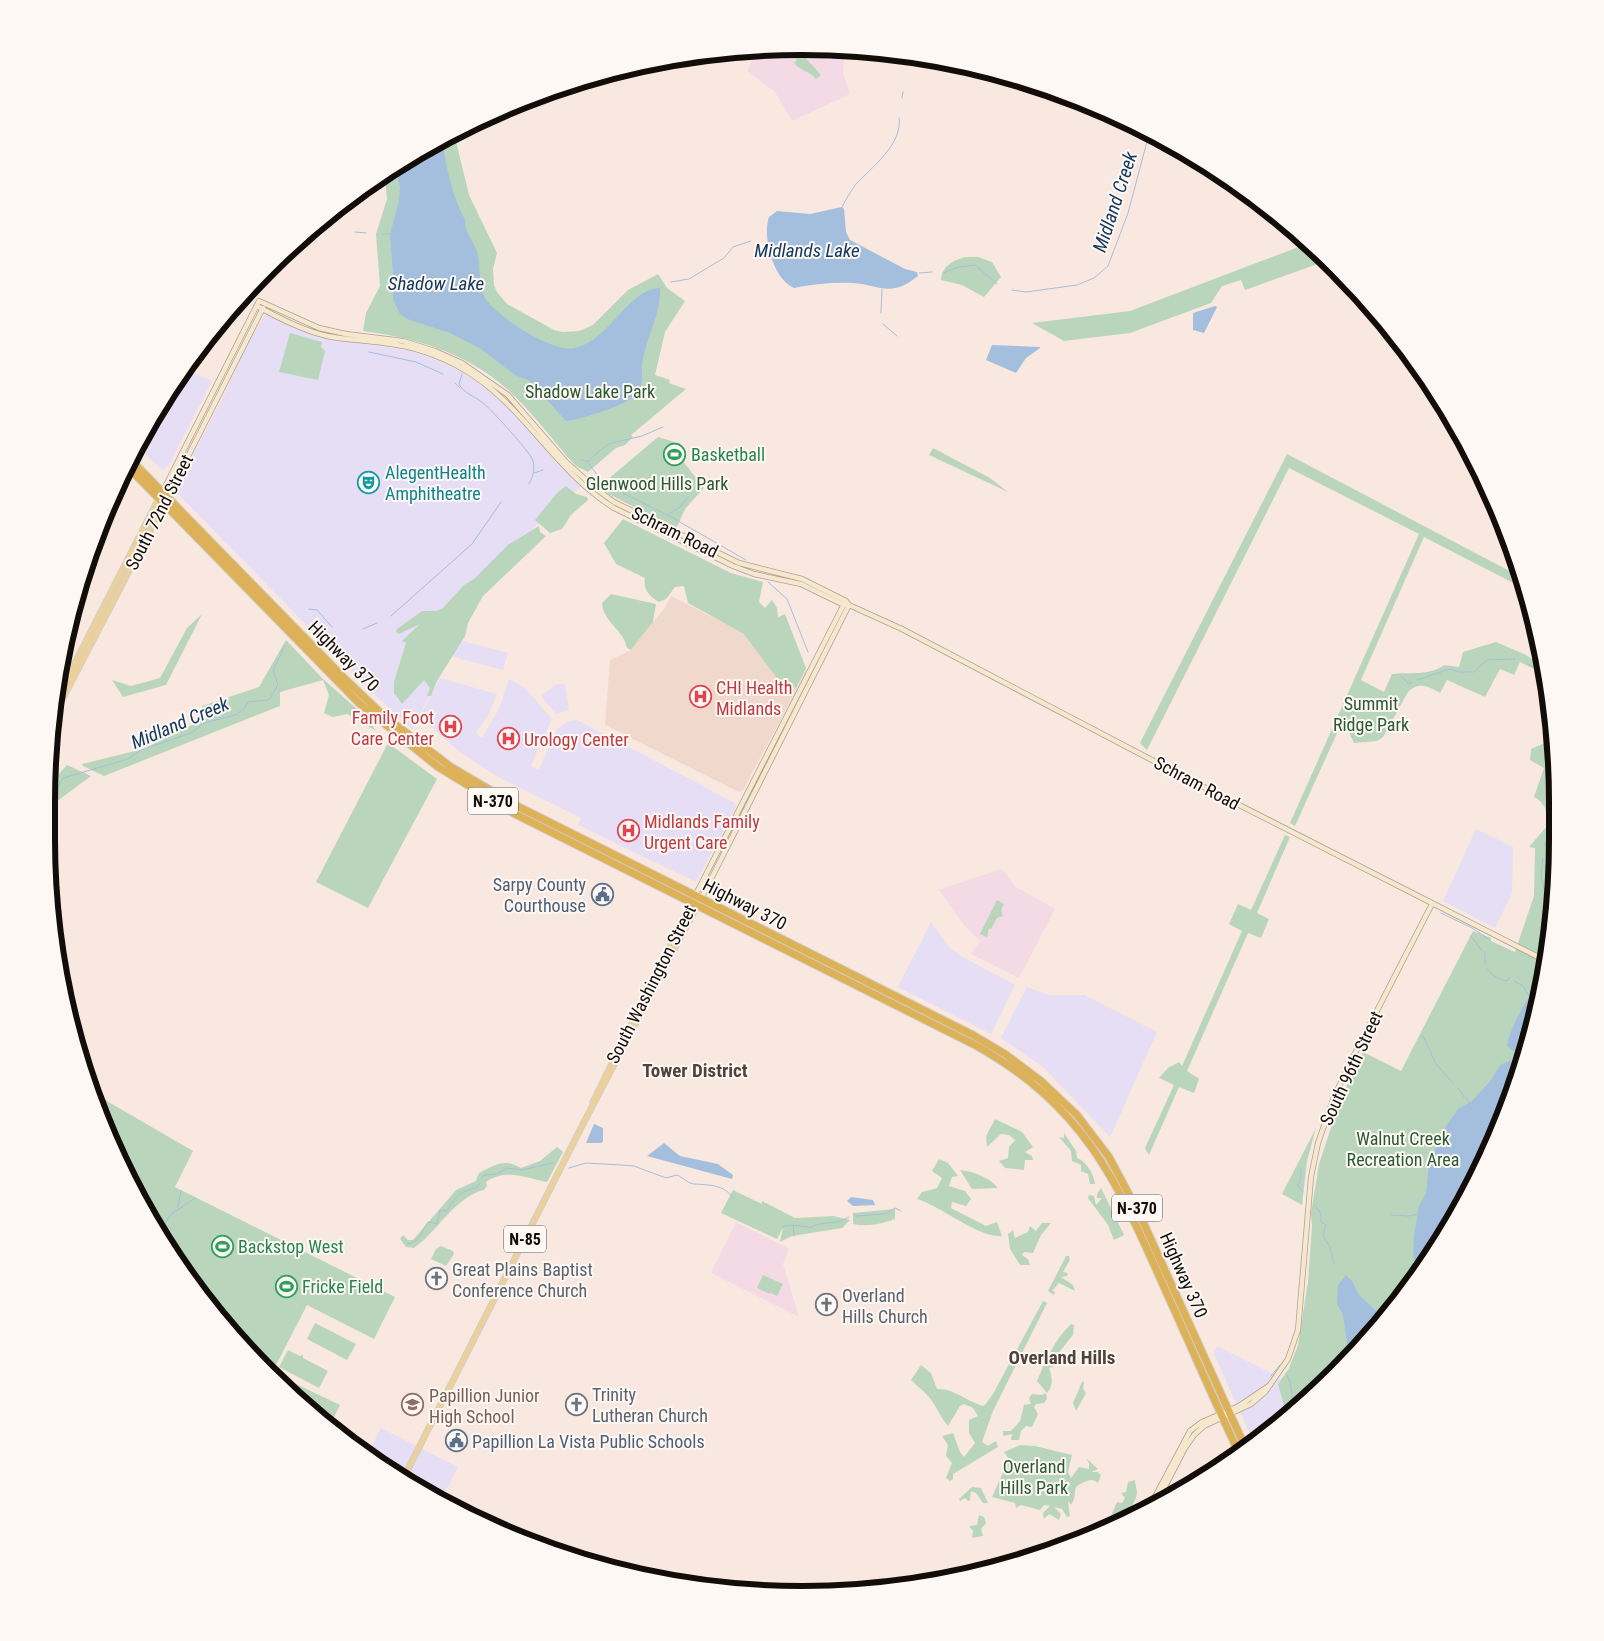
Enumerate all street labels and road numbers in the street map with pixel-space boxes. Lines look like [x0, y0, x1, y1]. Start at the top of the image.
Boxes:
street label: South 72nd Street [121, 451, 197, 573]
street label: Schram Road [628, 502, 722, 562]
street label: Highway 370 [304, 616, 384, 696]
street label: Schram Road [1151, 752, 1243, 814]
road number: N-370 [468, 788, 518, 814]
street label: Highway 370 [700, 874, 790, 934]
street label: South Washington Street [602, 901, 700, 1067]
street label: South 96th Street [1315, 1008, 1387, 1128]
road number: N-370 [1112, 1194, 1162, 1222]
road number: N-85 [504, 1226, 546, 1252]
street label: Highway 370 [1156, 1229, 1212, 1321]

